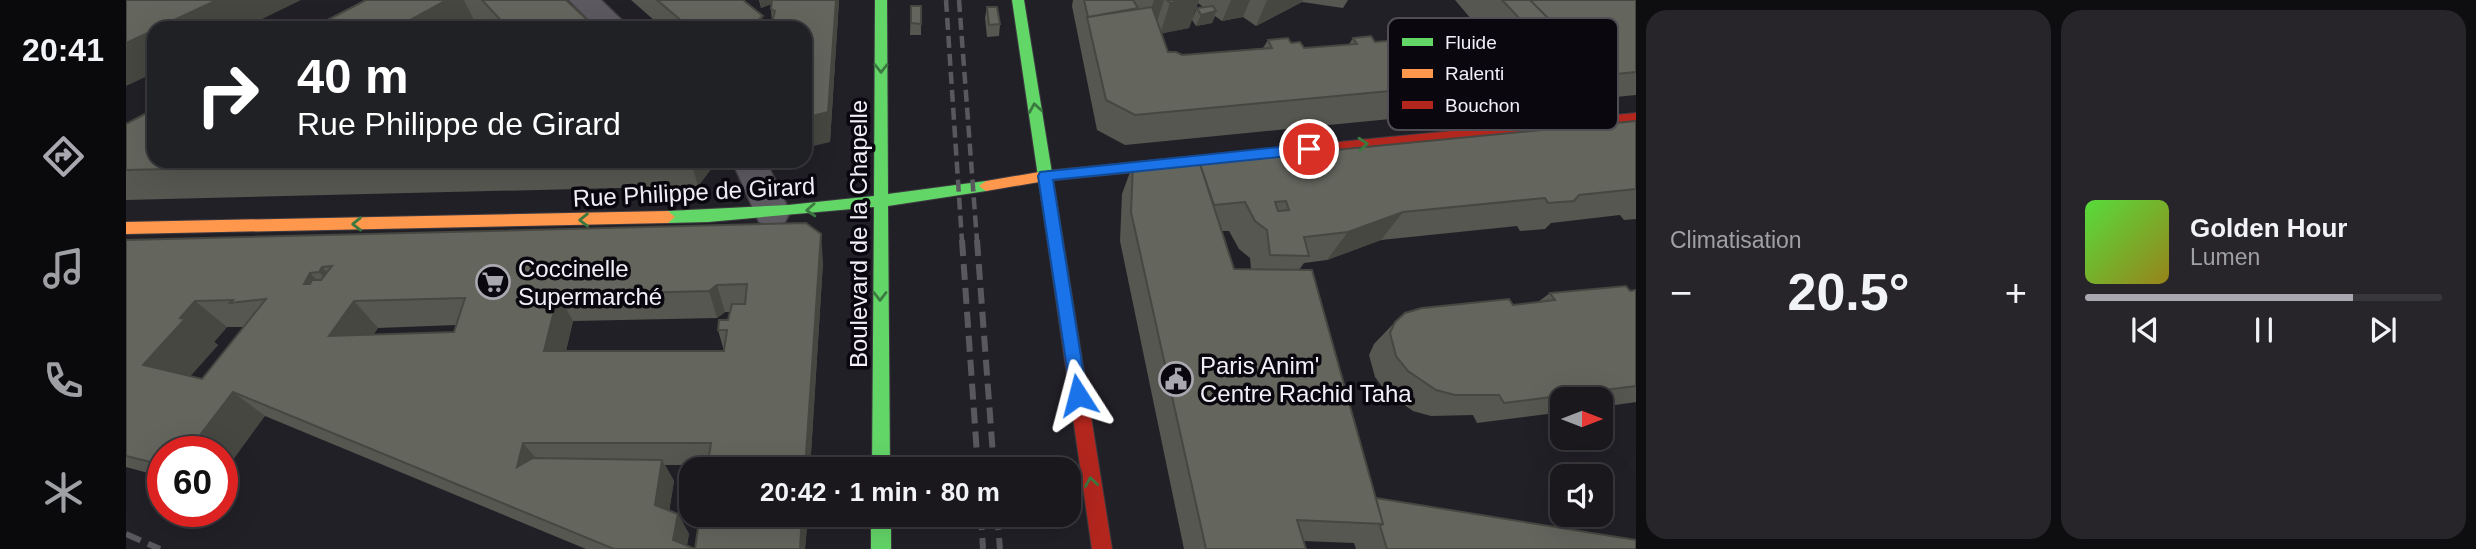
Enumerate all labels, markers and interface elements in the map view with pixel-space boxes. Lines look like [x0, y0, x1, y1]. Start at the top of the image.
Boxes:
legend [1388, 18, 1618, 130]
text: 20:41 [22, 32, 104, 68]
text: Fluide [1445, 32, 1497, 53]
icon: right [182, 49, 273, 140]
text: 40 m [297, 49, 409, 103]
one-way arrow [873, 63, 889, 74]
text: Ralenti [1445, 63, 1504, 84]
text: Bouchon [1445, 95, 1520, 116]
street label: Boulevard de la Chapelle [845, 100, 872, 368]
one-way arrow [1028, 102, 1043, 114]
text: Rue Philippe de Girard [297, 106, 621, 142]
pin [1279, 119, 1339, 179]
icon: arrive [1290, 130, 1328, 168]
icon: directions [39, 132, 88, 181]
one-way arrow [1357, 137, 1368, 152]
street label: Rue Philippe de Girard [572, 172, 816, 212]
one-way arrow [806, 202, 817, 217]
one-way arrow [579, 212, 589, 228]
text: Golden Hour [2190, 213, 2347, 243]
one-way arrow [351, 216, 362, 232]
text: Climatisation [1670, 227, 1802, 253]
icon: music [39, 244, 88, 293]
text: Lumen [2190, 244, 2260, 270]
place label: Coccinelle Supermarché [518, 255, 662, 310]
supermarket icon: Coccinelle Supermarché [474, 263, 512, 301]
text: 20.5° [1787, 263, 1910, 321]
text: − [1670, 272, 1692, 314]
text: + [2005, 272, 2027, 314]
one-way arrow [872, 290, 887, 301]
icon: previous [2126, 311, 2164, 349]
icon: pause [2245, 311, 2283, 349]
icon: next [2364, 311, 2402, 349]
place label: Paris Anim' Centre Rachid Taha [1200, 352, 1412, 407]
icon: phone [39, 356, 88, 405]
position arrow [1041, 358, 1115, 432]
public building icon: Paris Anim' Centre Rachid Taha [1157, 360, 1195, 398]
north arrow [1550, 387, 1614, 450]
map controls [1550, 387, 1613, 527]
speed limit sign: 60 [147, 436, 238, 527]
button: sound [1550, 464, 1613, 527]
icon: climate [39, 468, 88, 517]
one-way arrow [1084, 476, 1099, 487]
text: 20:42 · 1 min · 80 m [760, 477, 1000, 507]

